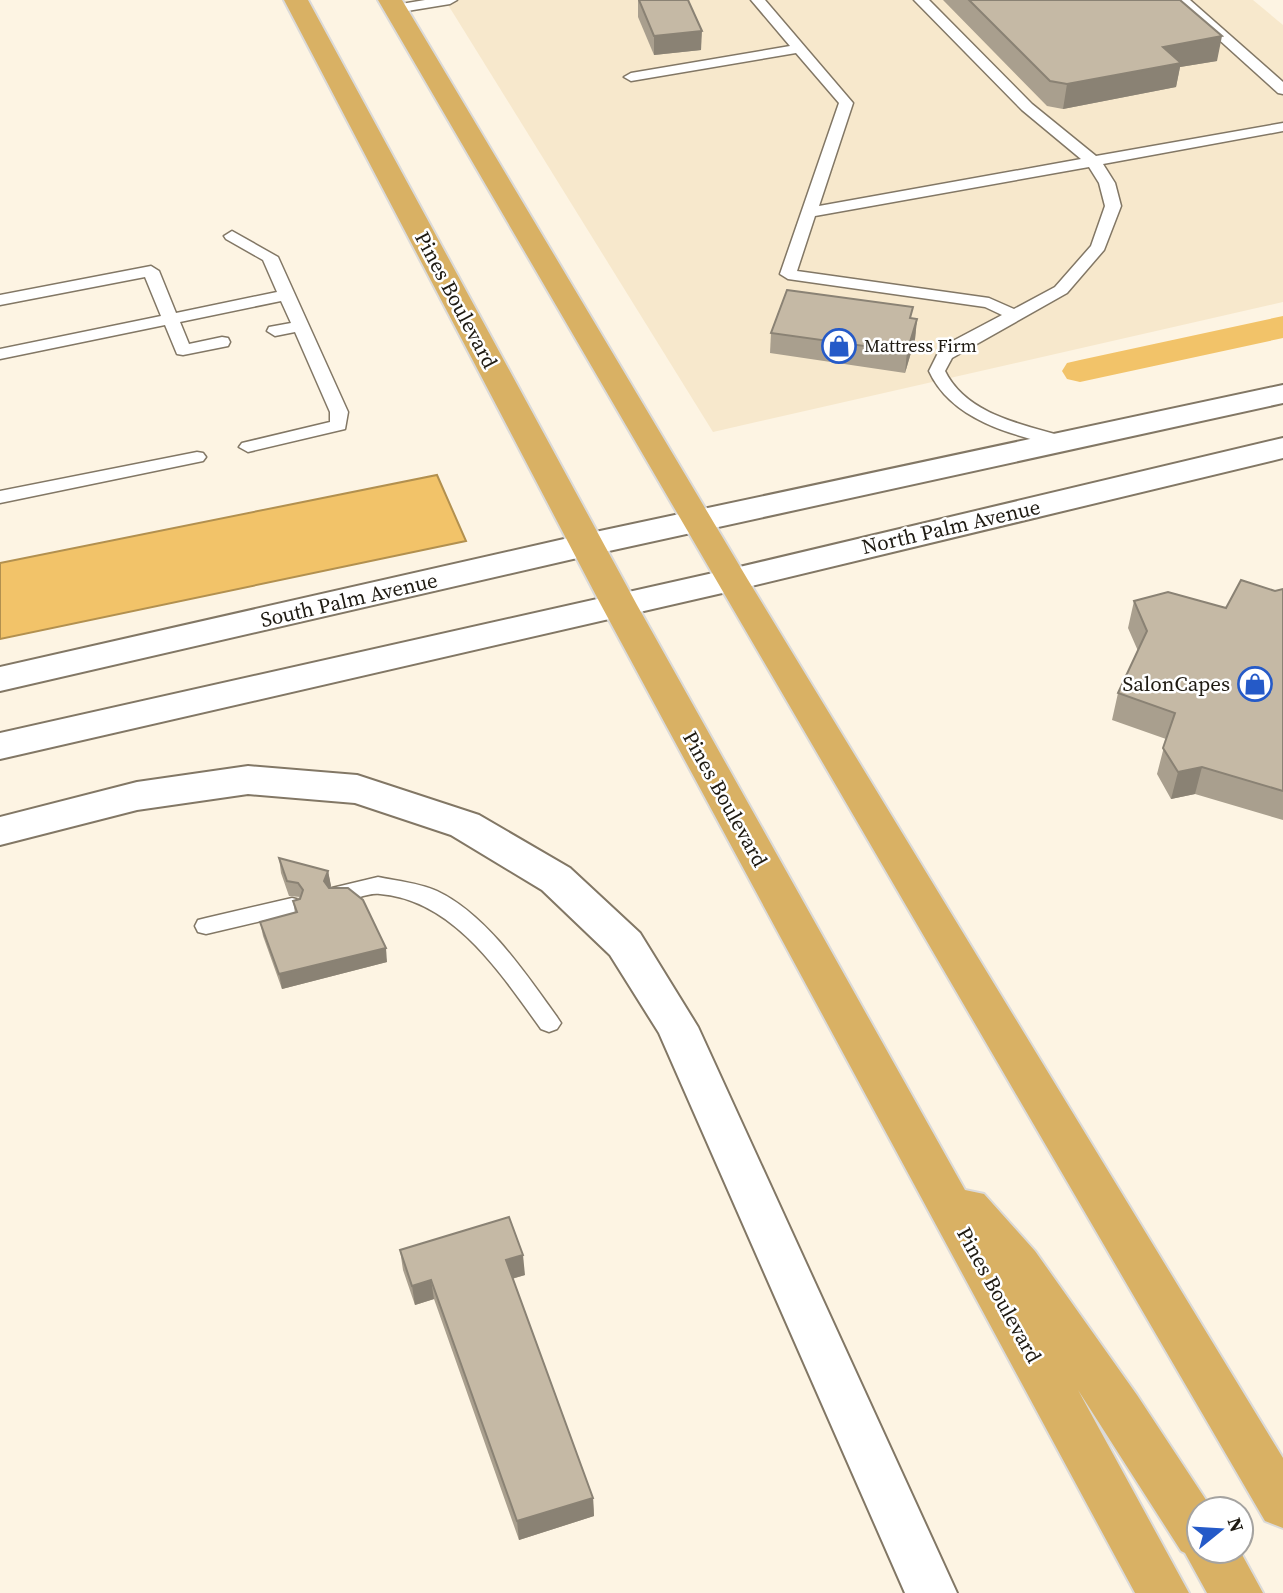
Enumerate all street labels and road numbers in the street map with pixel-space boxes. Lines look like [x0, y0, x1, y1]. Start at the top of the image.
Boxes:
street label: Pines Boulevard [408, 226, 505, 373]
street label: North Palm Avenue [859, 492, 1043, 561]
street label: South Palm Avenue [258, 565, 440, 634]
street label: Pines Boulevard [676, 726, 775, 872]
street label: Pines Boulevard [950, 1222, 1049, 1368]

